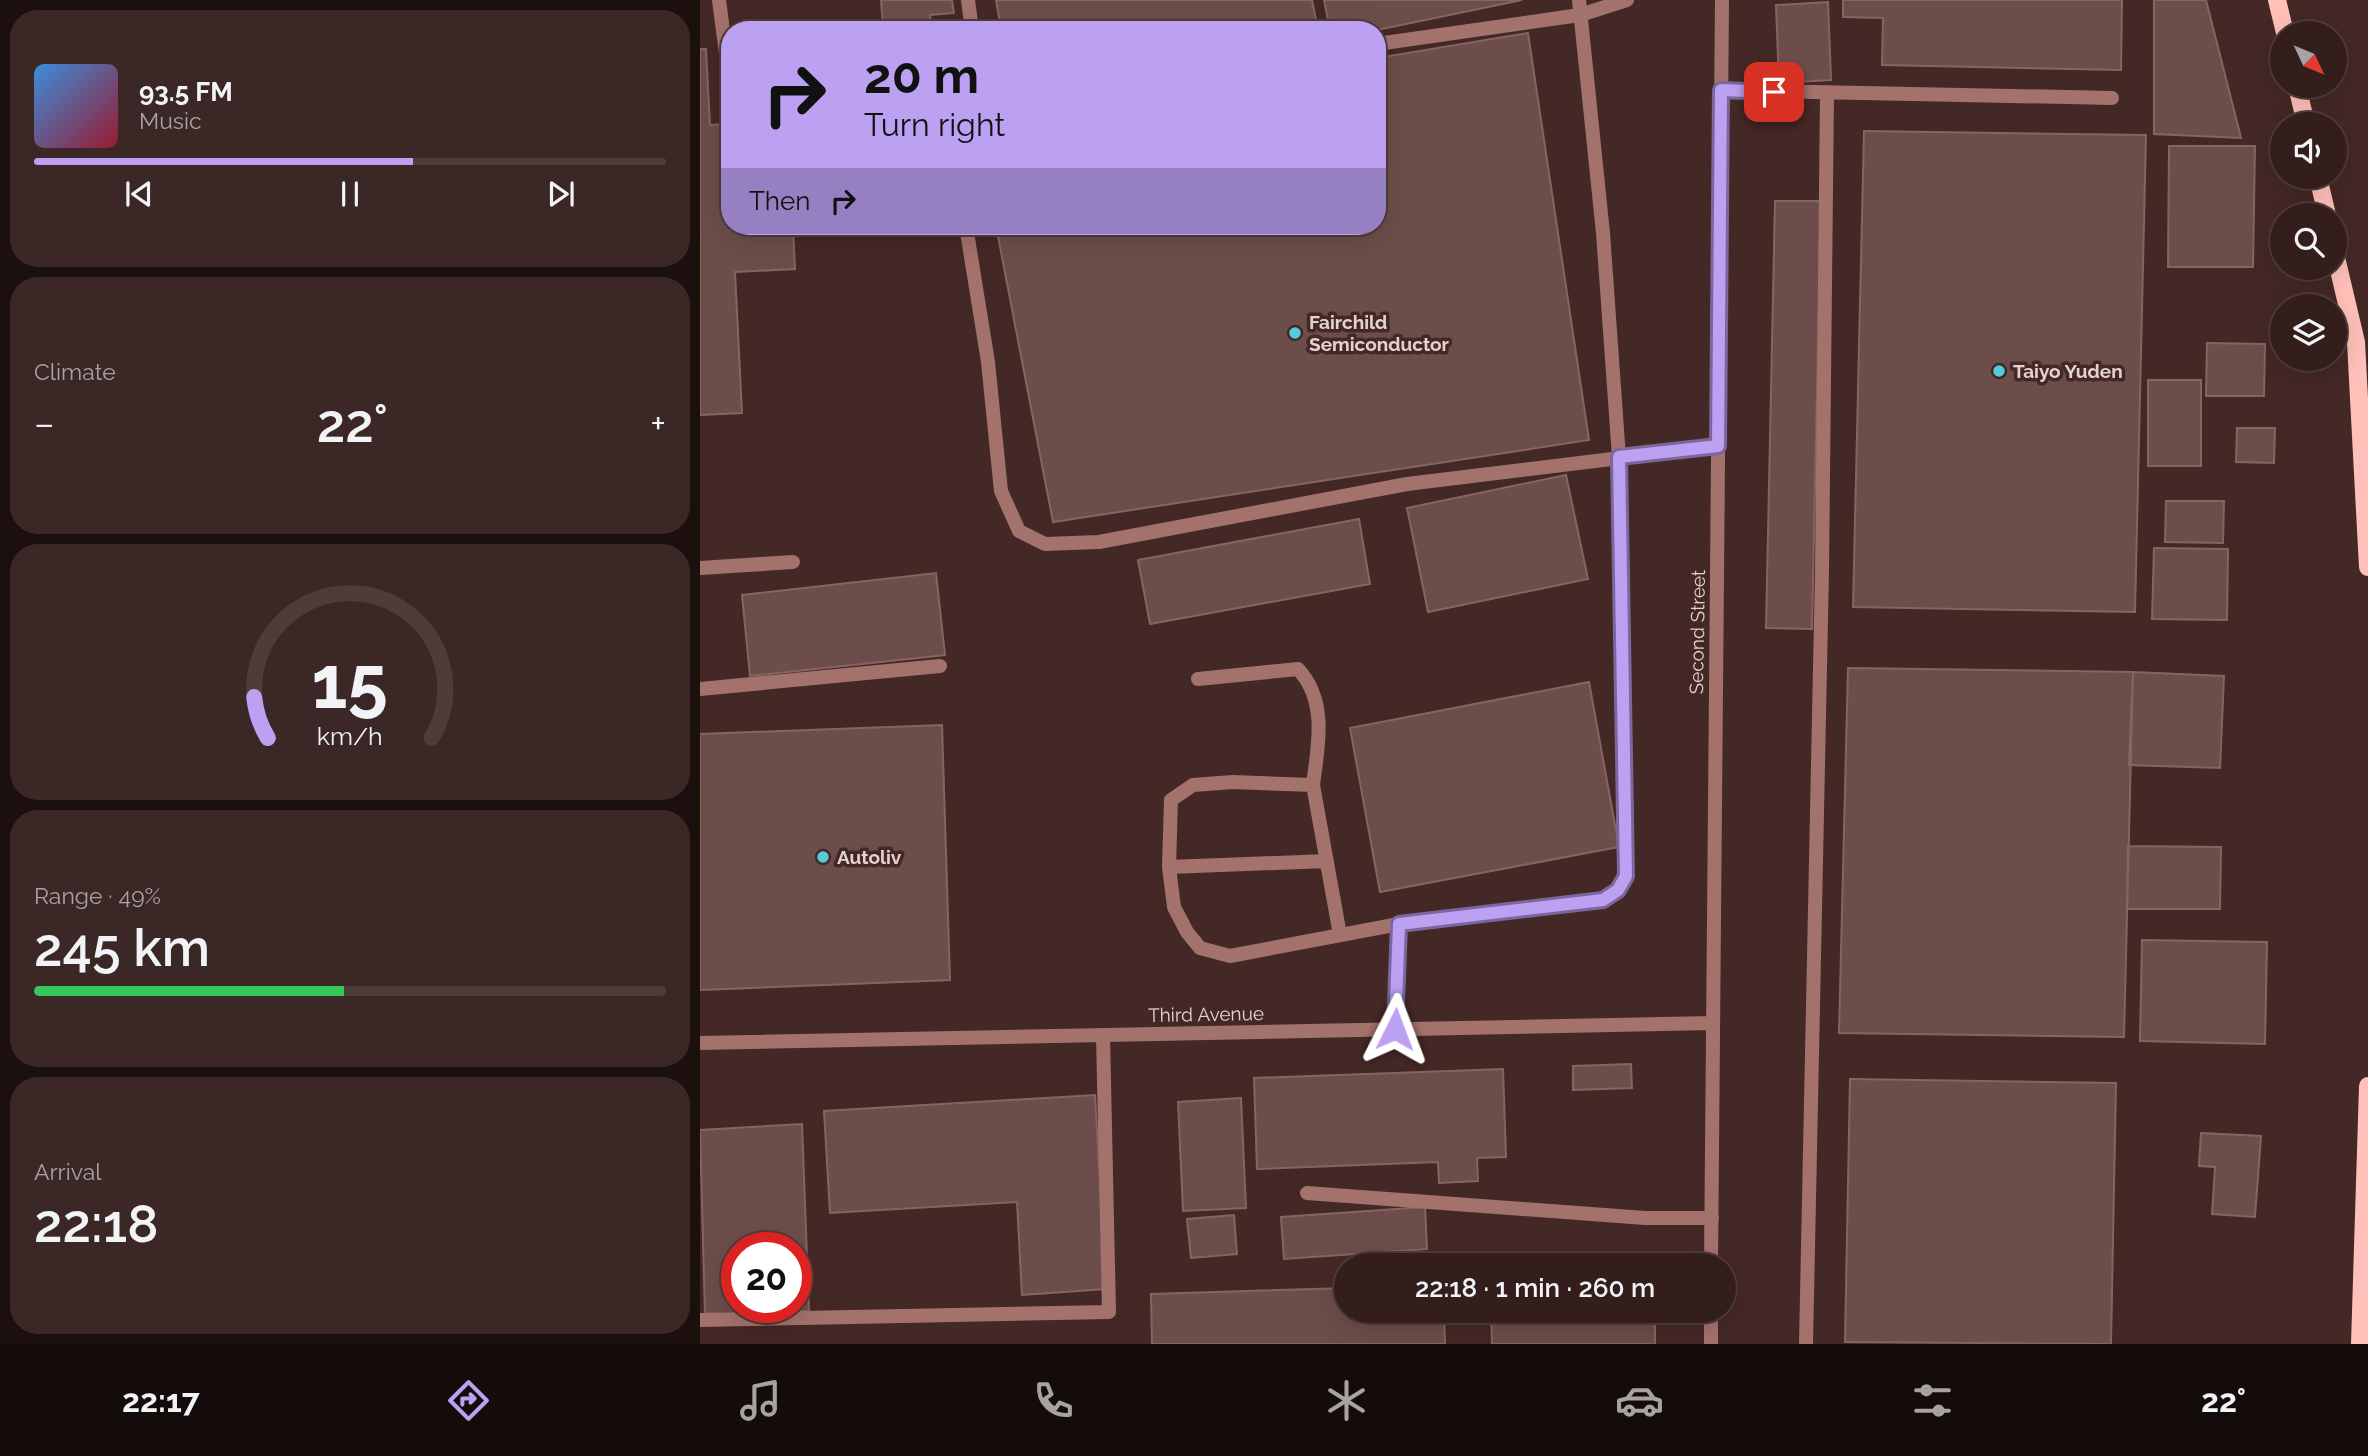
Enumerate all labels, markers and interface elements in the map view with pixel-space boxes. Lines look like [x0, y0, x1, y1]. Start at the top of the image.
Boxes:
north arrow [2270, 21, 2347, 98]
map controls [2270, 21, 2347, 371]
text: 20 m [864, 47, 979, 104]
icon: right [749, 49, 840, 140]
pin [1744, 62, 1804, 122]
icon: arrive [1755, 73, 1793, 111]
text: 93.5 FM [139, 77, 233, 107]
text: Turn right [864, 106, 1005, 143]
text: Music [139, 107, 202, 134]
button: sound [2270, 112, 2347, 189]
icon: previous [120, 175, 158, 213]
icon: pause [331, 175, 369, 213]
icon: next [542, 175, 580, 213]
icon: right [824, 182, 862, 220]
text: Then [749, 186, 810, 216]
button: search [2270, 203, 2347, 280]
button: layers [2270, 294, 2347, 371]
place label: Fairchild Semiconductor [1309, 311, 1450, 355]
marker: Fairchild Semiconductor [1287, 325, 1303, 341]
text: Climate [34, 358, 116, 385]
place label: Taiyo Yuden [2013, 360, 2123, 382]
marker: Taiyo Yuden [1991, 363, 2007, 379]
text: 22° [317, 393, 388, 454]
text: − [34, 401, 54, 446]
text: + [650, 401, 666, 446]
street label: Second Street [1685, 569, 1709, 695]
text: 15 [312, 640, 388, 725]
text: km/h [317, 721, 383, 751]
place label: Autoliv [837, 846, 902, 868]
marker: Autoliv [815, 849, 831, 865]
text: Range · 49% [34, 882, 161, 909]
text: 245 km [34, 917, 210, 978]
position arrow [1358, 992, 1432, 1066]
street label: Third Avenue [1148, 1002, 1264, 1026]
text: Arrival [34, 1158, 101, 1185]
text: 22:18 [34, 1193, 158, 1254]
speed limit sign: 20 [721, 1232, 812, 1323]
text: 22:18 · 1 min · 260 m [1415, 1273, 1655, 1303]
icon: directions [444, 1376, 493, 1425]
icon: music [736, 1376, 785, 1425]
icon: phone [1029, 1376, 1078, 1425]
icon: climate [1322, 1376, 1371, 1425]
icon: car [1615, 1376, 1664, 1425]
icon: filters [1908, 1376, 1957, 1425]
text: 22:17 [122, 1382, 200, 1419]
text: 22° [2201, 1382, 2246, 1419]

